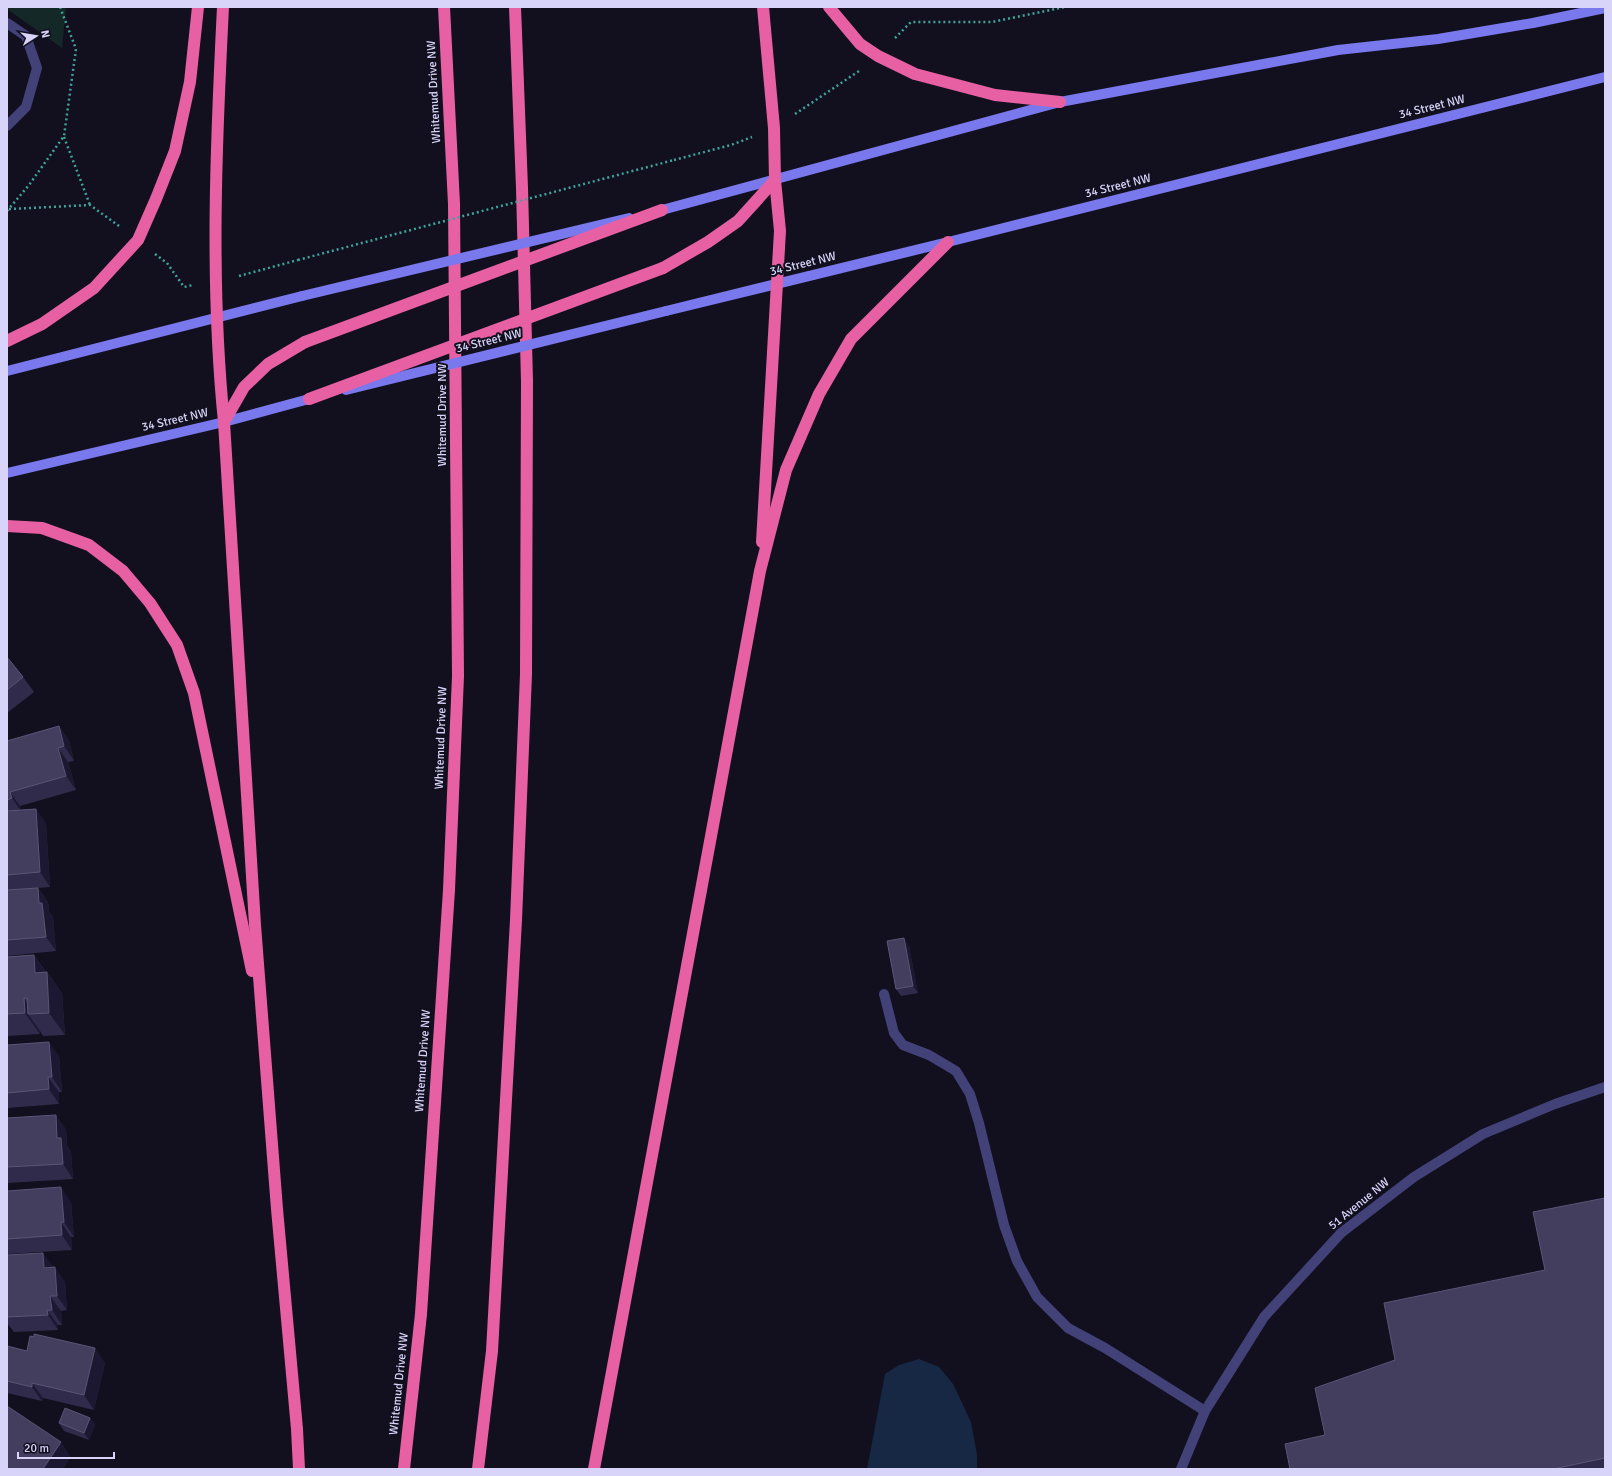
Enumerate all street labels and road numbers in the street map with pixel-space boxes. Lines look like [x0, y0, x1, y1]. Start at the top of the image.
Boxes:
street label: Whitemud Drive NW [424, 40, 444, 144]
street label: 34 Street NW [1397, 92, 1467, 122]
street label: 34 Street NW [1083, 171, 1153, 201]
street label: 34 Street NW [768, 249, 838, 279]
street label: 34 Street NW [454, 326, 524, 356]
street label: Whitemud Drive NW [435, 364, 450, 467]
street label: 34 Street NW [140, 405, 210, 435]
street label: Whitemud Drive NW [432, 686, 450, 790]
street label: Whitemud Drive NW [412, 1009, 434, 1113]
street label: 51 Avenue NW [1325, 1175, 1393, 1233]
street label: Whitemud Drive NW [386, 1332, 412, 1436]

